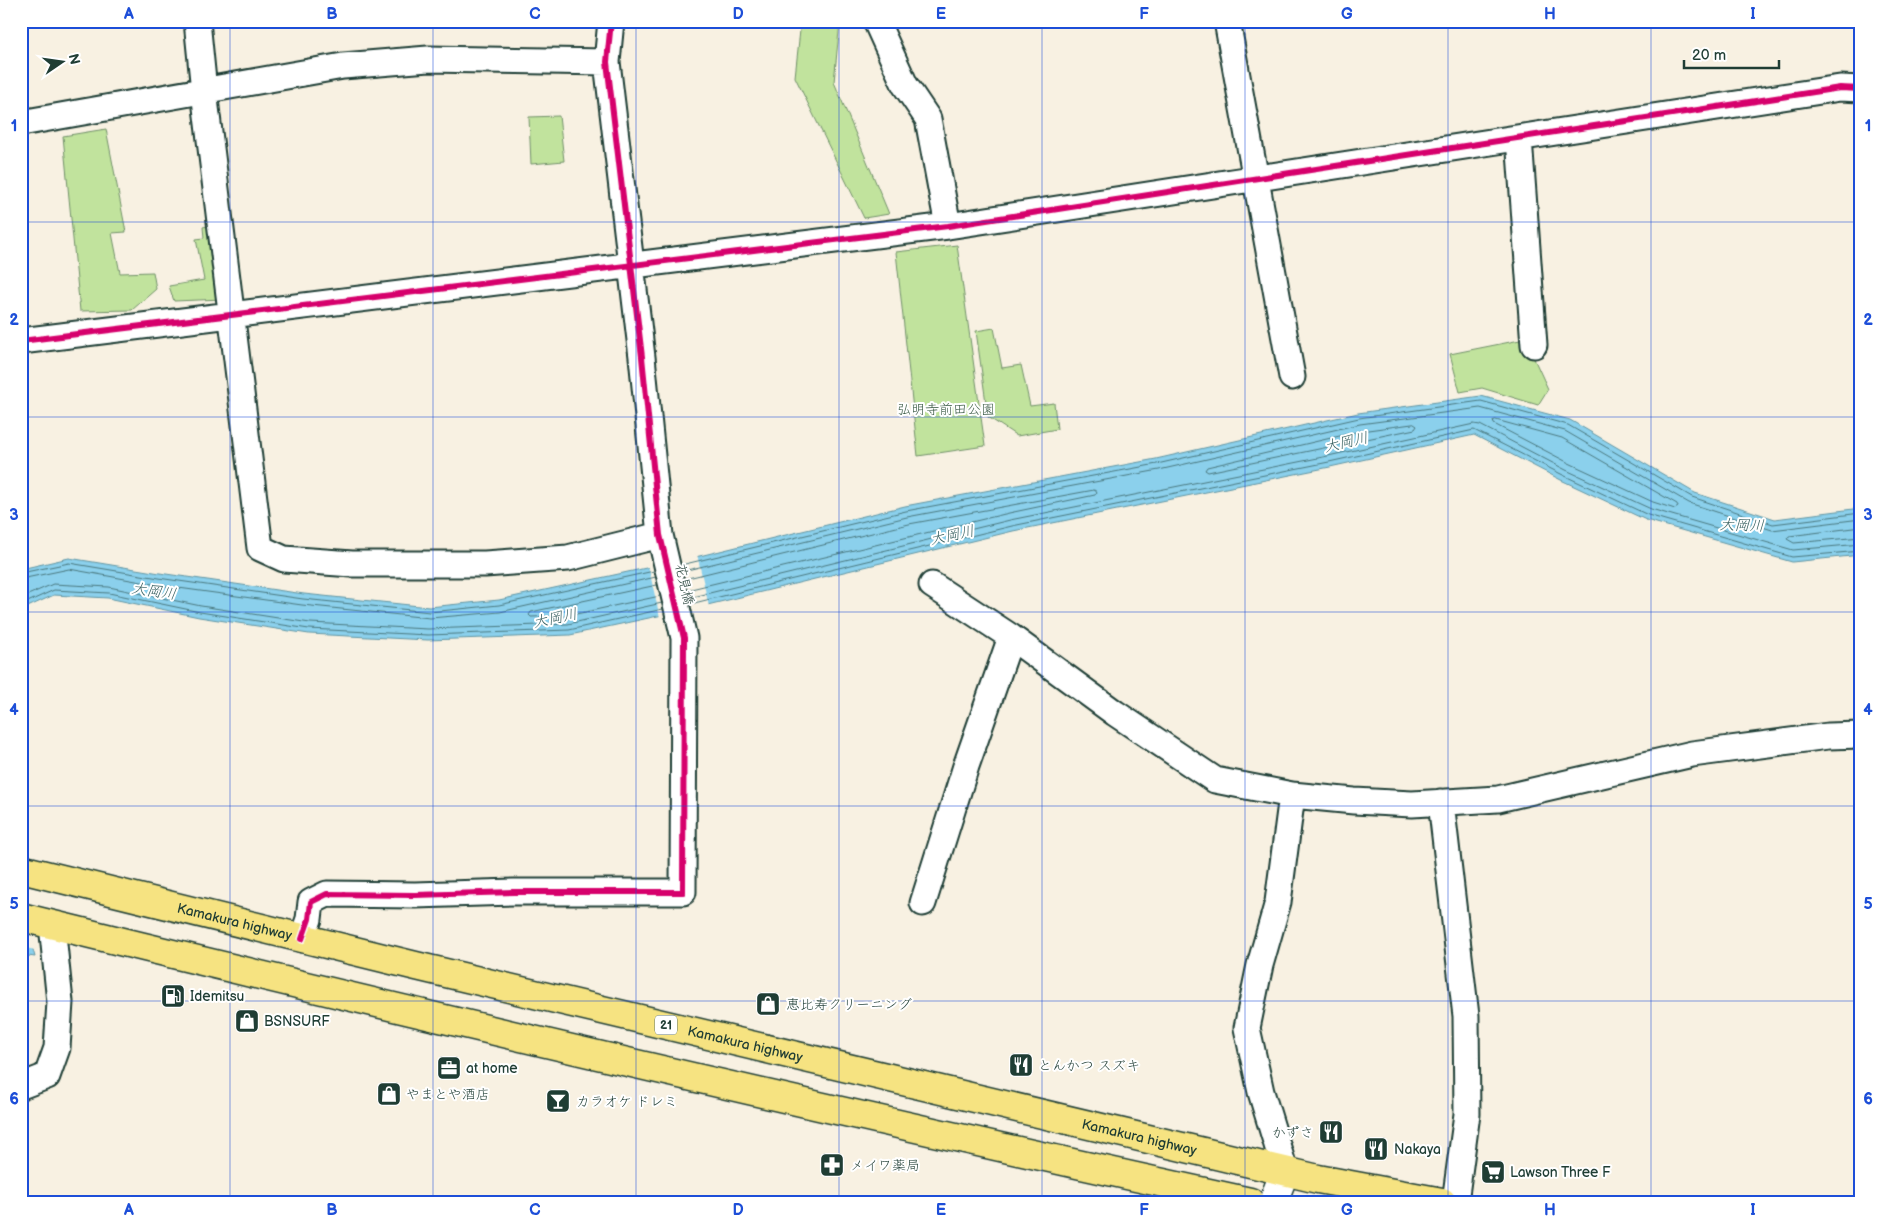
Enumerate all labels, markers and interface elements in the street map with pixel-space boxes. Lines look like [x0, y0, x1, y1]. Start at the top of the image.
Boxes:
text: A [123, 5, 134, 24]
text: B [326, 5, 338, 24]
text: C [529, 5, 541, 24]
text: D [732, 5, 744, 24]
text: E [936, 5, 946, 24]
text: F [1139, 5, 1149, 24]
text: G [1341, 5, 1353, 24]
text: H [1544, 5, 1556, 24]
text: I [1750, 5, 1756, 24]
north arrow [38, 38, 88, 88]
scale bar [1684, 38, 1780, 70]
text: 20 m [1692, 46, 1726, 65]
text: N [65, 52, 84, 66]
text: 1 [11, 117, 17, 136]
text: 1 [1865, 117, 1871, 136]
text: 2 [9, 311, 19, 330]
text: 2 [1863, 311, 1873, 330]
park label: 弘明寺前田公園 [897, 401, 995, 418]
water label: 大岡川 [1322, 428, 1370, 457]
text: 3 [9, 506, 19, 525]
text: 3 [1863, 506, 1873, 525]
water label: 大岡川 [1719, 515, 1765, 536]
water label: 大岡川 [928, 522, 976, 549]
street label: 花見橋 [672, 562, 698, 606]
water label: 大岡川 [130, 579, 178, 604]
water label: 大岡川 [531, 605, 579, 632]
text: 4 [9, 701, 19, 720]
text: 4 [1863, 701, 1873, 720]
text: 5 [9, 895, 19, 914]
text: 5 [1863, 895, 1873, 914]
street label: Kamakura highway [175, 900, 294, 944]
fuel station icon: Idemitsu [160, 983, 186, 1009]
place label: Idemitsu [190, 988, 244, 1005]
shop icon: 恵比寿クリーニング [755, 991, 781, 1017]
place label: 恵比寿クリーニング [786, 996, 912, 1013]
shop icon: BSNSURF [234, 1008, 260, 1034]
place label: BSNSURF [264, 1013, 330, 1030]
road number: 21 [655, 1016, 677, 1034]
street label: Kamakura highway [686, 1022, 805, 1066]
restaurant icon: とんかつ スズキ [1008, 1052, 1034, 1078]
office icon: at home [436, 1055, 462, 1081]
place label: とんかつ スズキ [1038, 1057, 1140, 1074]
place label: at home [466, 1060, 518, 1077]
shop icon: やまとや酒店 [376, 1081, 402, 1107]
place label: やまとや酒店 [406, 1086, 490, 1103]
bar icon: カラオケ ドレミ [545, 1088, 571, 1114]
text: 6 [9, 1090, 19, 1109]
text: 6 [1863, 1090, 1873, 1109]
place label: カラオケ ドレミ [576, 1093, 678, 1110]
street label: Kamakura highway [1080, 1116, 1199, 1159]
restaurant icon: かずさ [1318, 1119, 1344, 1145]
place label: かずさ [1272, 1124, 1314, 1141]
restaurant icon: Nakaya [1363, 1136, 1389, 1162]
place label: Nakaya [1394, 1141, 1441, 1158]
pharmacy icon: メイワ薬局 [819, 1152, 845, 1178]
place label: メイワ薬局 [850, 1157, 920, 1174]
supermarket icon: Lawson Three F [1480, 1159, 1506, 1185]
place label: Lawson Three F [1510, 1164, 1611, 1181]
text: A [123, 1201, 134, 1220]
text: B [326, 1201, 338, 1220]
text: C [529, 1201, 541, 1220]
text: D [732, 1201, 744, 1220]
text: E [936, 1201, 946, 1220]
text: F [1139, 1201, 1149, 1220]
text: G [1341, 1201, 1353, 1220]
text: H [1544, 1201, 1556, 1220]
text: I [1750, 1201, 1756, 1220]

